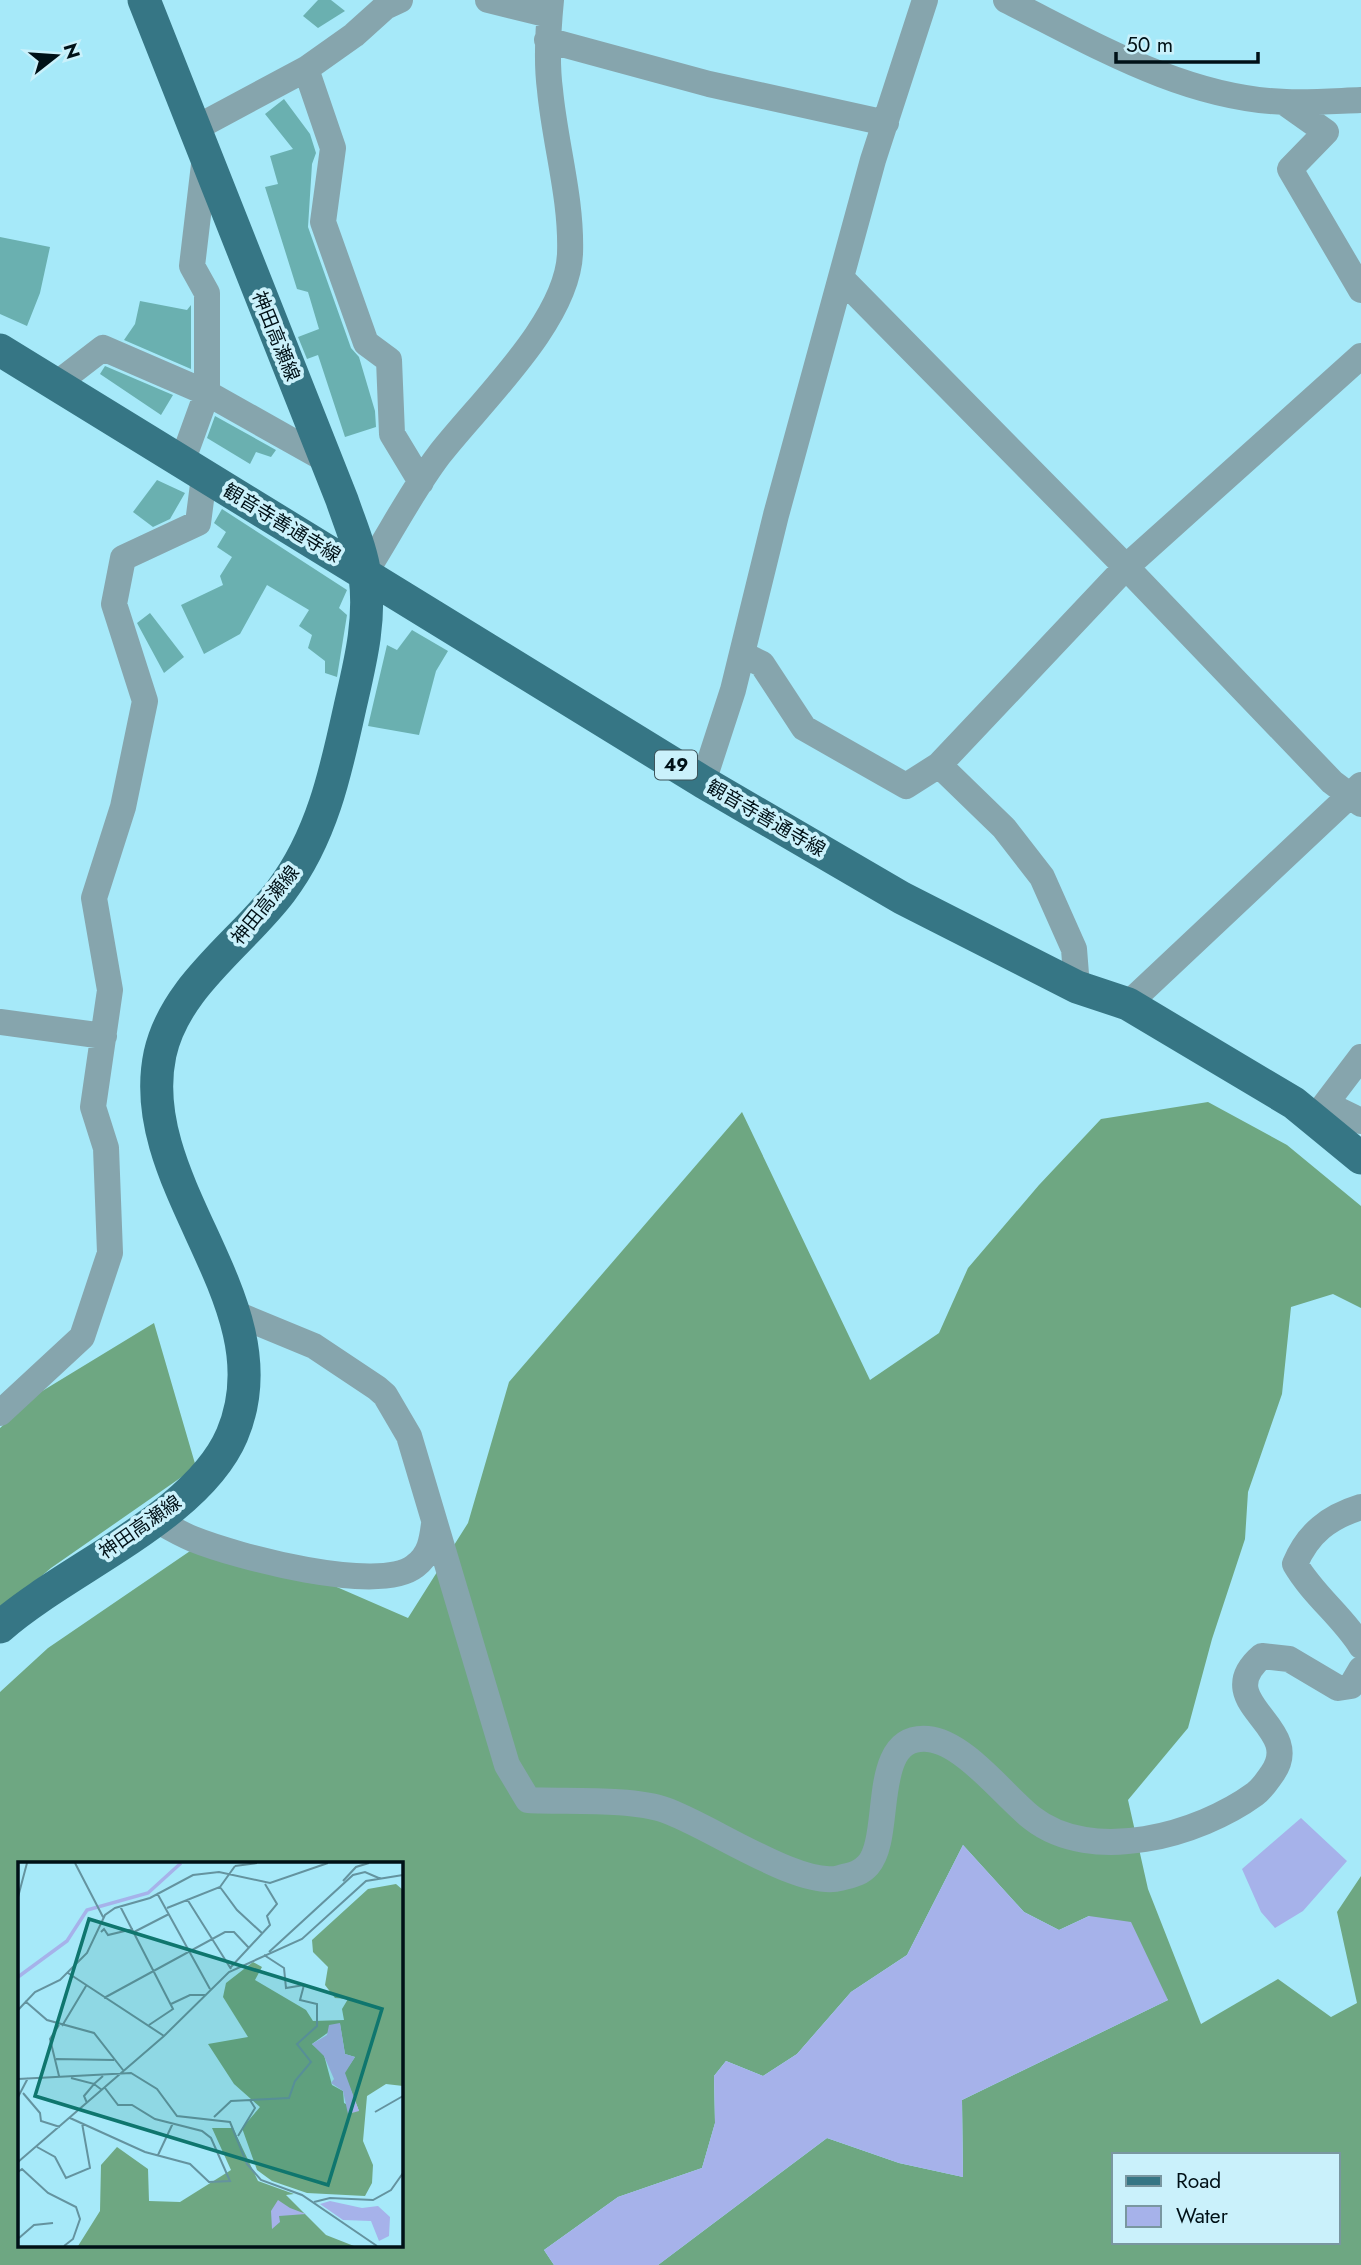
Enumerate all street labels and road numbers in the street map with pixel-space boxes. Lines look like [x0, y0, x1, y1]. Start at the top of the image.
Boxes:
street label: 神田高瀬線 [246, 287, 306, 385]
street label: 観音寺善通寺線 [218, 477, 346, 569]
road number: 49 [655, 750, 697, 780]
street label: 観音寺善通寺線 [702, 773, 830, 863]
street label: 神田高瀬線 [225, 860, 305, 950]
street label: 神田高瀬線 [93, 1489, 187, 1565]

